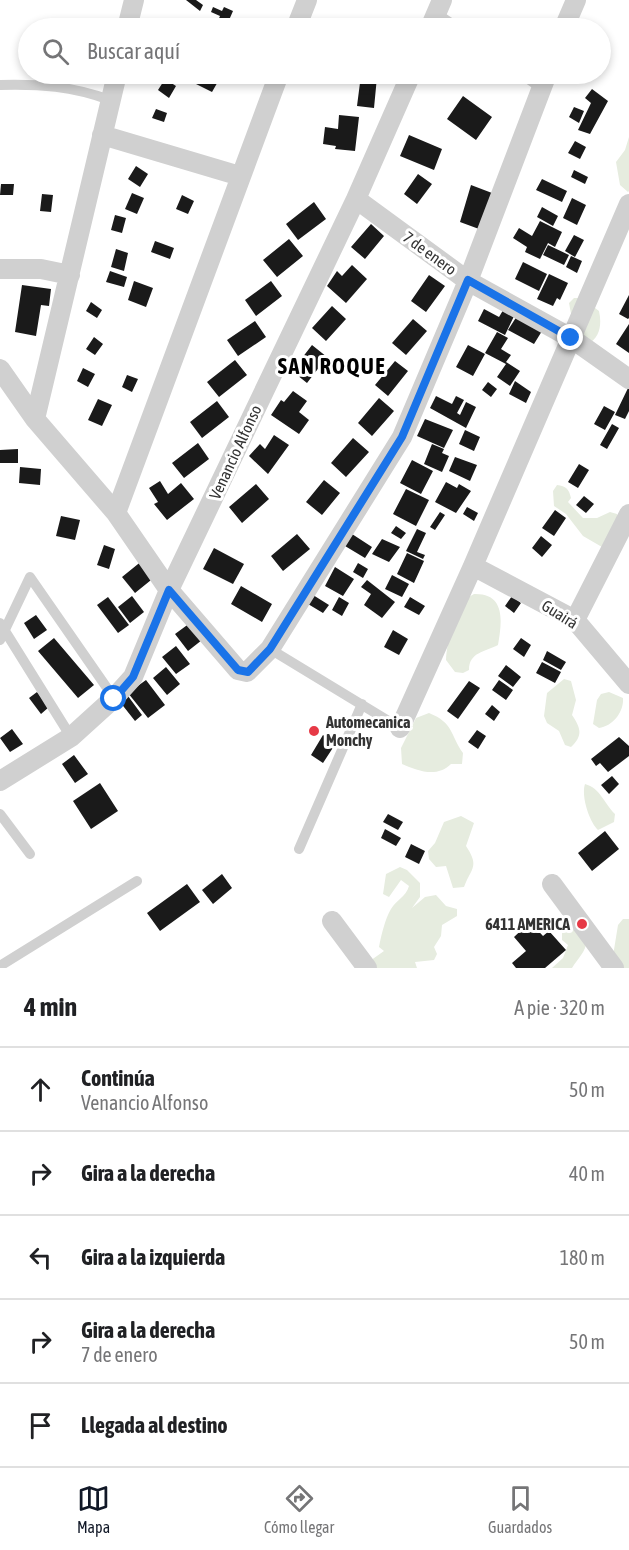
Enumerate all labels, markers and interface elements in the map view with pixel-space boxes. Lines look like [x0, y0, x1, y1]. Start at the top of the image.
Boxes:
search box [18, 18, 611, 84]
icon: search [39, 35, 72, 68]
text: Buscar aquí [87, 38, 180, 64]
street label: 7 de enero [400, 228, 460, 278]
route end [557, 324, 583, 350]
district label: SAN ROQUE [278, 353, 386, 379]
street label: Venancio Alfonso [205, 402, 265, 502]
street label: Guairá [539, 596, 581, 632]
route start [100, 685, 126, 711]
place label: Automecanica Monchy [325, 713, 410, 749]
marker: Automecanica Monchy [307, 724, 321, 738]
place label: 6411 AMERICA [485, 915, 570, 933]
marker: 6411 AMERICA [575, 917, 589, 931]
text: 4 min [24, 992, 77, 1022]
text: A pie · 320 m [514, 996, 605, 1019]
text: Continúa [81, 1065, 155, 1091]
icon: ahead [24, 1073, 57, 1106]
text: 50 m [569, 1078, 605, 1101]
text: Venancio Alfonso [81, 1091, 208, 1114]
icon: right [24, 1157, 57, 1190]
text: Gira a la derecha [81, 1160, 215, 1186]
text: 40 m [569, 1162, 605, 1185]
icon: left [24, 1241, 57, 1274]
text: Gira a la izquierda [81, 1244, 225, 1270]
text: 180 m [560, 1246, 605, 1269]
text: Gira a la derecha [81, 1317, 215, 1343]
icon: right [24, 1325, 57, 1358]
text: 50 m [569, 1330, 605, 1353]
text: 7 de enero [81, 1343, 158, 1366]
icon: arrive [24, 1409, 57, 1442]
text: Llegada al destino [81, 1412, 228, 1438]
tab: Mapa [77, 1482, 110, 1536]
tab: Cómo llegar [264, 1482, 334, 1536]
tab: Guardados [488, 1482, 552, 1536]

